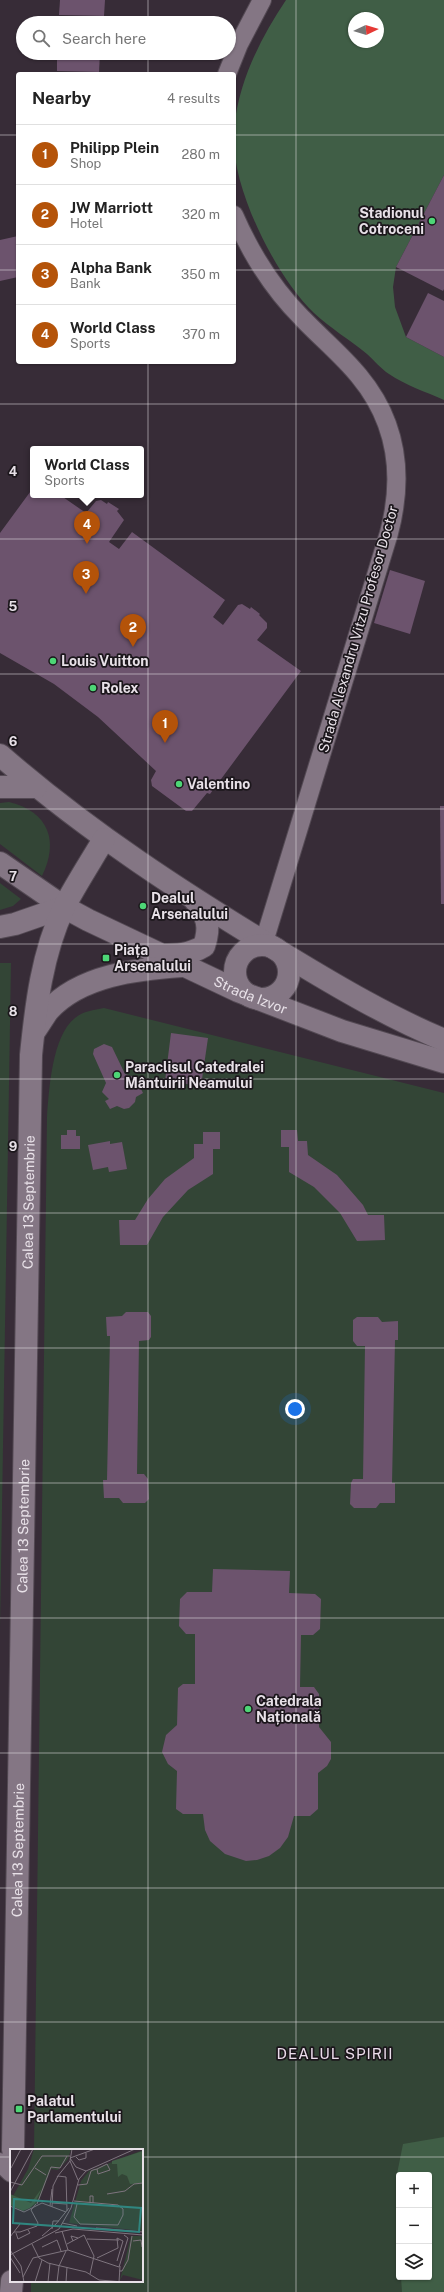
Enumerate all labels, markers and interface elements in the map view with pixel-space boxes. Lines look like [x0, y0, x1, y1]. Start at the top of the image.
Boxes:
north arrow [348, 12, 384, 48]
search box [16, 16, 236, 60]
icon: search [30, 27, 52, 49]
text: Search here [62, 30, 146, 47]
text: Nearby [32, 88, 91, 108]
text: 4 results [167, 91, 220, 106]
text: Philipp Plein [70, 139, 159, 156]
text: 1 [42, 147, 48, 162]
text: 280 m [182, 147, 220, 162]
text: Shop [70, 156, 101, 171]
text: JW Marriott [70, 199, 153, 216]
place label: Stadionul Cotroceni [359, 205, 424, 237]
text: 2 [41, 207, 49, 222]
text: 320 m [182, 207, 220, 222]
text: Hotel [70, 216, 103, 231]
marker: Stadionul Cotroceni [427, 216, 437, 226]
text: Alpha Bank [70, 259, 152, 276]
text: 3 [41, 267, 49, 282]
text: 350 m [181, 267, 220, 282]
text: Bank [70, 276, 101, 291]
text: World Class [70, 319, 155, 336]
text: 4 [41, 327, 49, 342]
text: 370 m [182, 327, 220, 342]
text: Sports [70, 336, 110, 351]
popup [30, 446, 144, 498]
text: World Class [44, 456, 130, 473]
text: 4 [9, 464, 18, 479]
text: Sports [44, 473, 85, 488]
street label: Strada Alexandru Vitzu Profesor Doctor [315, 504, 401, 754]
pin: 4 [74, 511, 100, 544]
pin: 3 [73, 561, 99, 594]
text: 5 [9, 599, 18, 614]
pin: 2 [120, 614, 146, 647]
place label: Louis Vuitton [61, 653, 149, 669]
marker: Louis Vuitton [48, 656, 58, 666]
place label: Rolex [101, 680, 138, 696]
marker: Rolex [88, 683, 98, 693]
pin: 1 [152, 710, 178, 743]
text: 6 [9, 734, 18, 749]
place label: Valentino [187, 776, 250, 792]
marker: Valentino [174, 779, 184, 789]
text: 7 [9, 869, 17, 884]
place label: Dealul Arsenalului [151, 890, 228, 922]
marker: Dealul Arsenalului [138, 901, 148, 911]
place label: Piața Arsenalului [114, 942, 191, 974]
marker: Piața Arsenalului [101, 953, 111, 963]
street label: Strada Izvor [211, 973, 289, 1017]
text: 8 [9, 1004, 18, 1019]
place label: Paraclisul Catedralei Mântuirii Neamului [125, 1059, 264, 1091]
marker: Paraclisul Catedralei Mântuirii Neamului [112, 1070, 122, 1080]
street label: Calea 13 Septembrie [19, 1135, 38, 1269]
text: 9 [9, 1139, 17, 1154]
your location [285, 1399, 305, 1419]
street label: Calea 13 Septembrie [14, 1459, 32, 1593]
place label: Catedrala Națională [256, 1693, 322, 1725]
marker: Catedrala Națională [243, 1704, 253, 1714]
street label: Calea 13 Septembrie [9, 1783, 27, 1917]
district label: DEALUL SPIRII [277, 2045, 393, 2062]
place label: Palatul Parlamentului [27, 2093, 122, 2125]
marker: Palatul Parlamentului [14, 2104, 24, 2114]
inset map [10, 2149, 143, 2282]
map controls [396, 2172, 432, 2280]
button: + [396, 2172, 432, 2208]
button: − [396, 2208, 432, 2244]
button: layers [396, 2244, 432, 2280]

